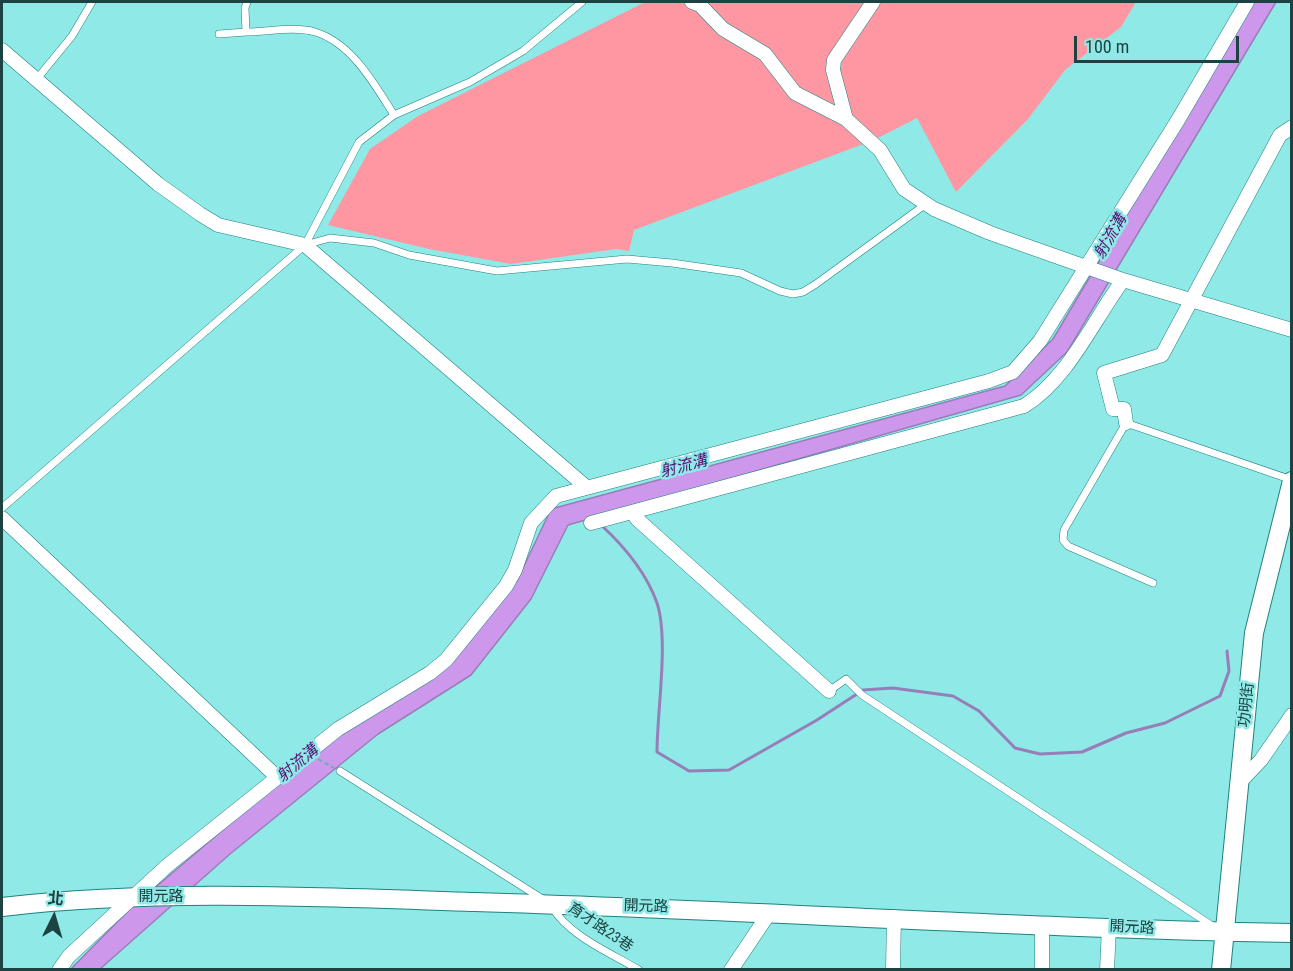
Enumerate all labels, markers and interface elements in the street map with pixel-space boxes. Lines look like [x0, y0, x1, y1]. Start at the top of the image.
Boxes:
scale bar [1077, 24, 1242, 62]
text: 100 m [1085, 36, 1129, 57]
water label: 射流溝 [1091, 211, 1131, 263]
water label: 射流溝 [658, 452, 710, 482]
street label: 功明街 [1236, 682, 1258, 728]
water label: 射流溝 [273, 741, 323, 787]
north arrow [24, 887, 84, 947]
text: 北 [47, 888, 64, 909]
street label: 開元路 [139, 888, 183, 906]
street label: 開元路 [623, 897, 669, 917]
street label: 育才路23巷 [564, 900, 636, 956]
street label: 開元路 [1109, 918, 1155, 938]

